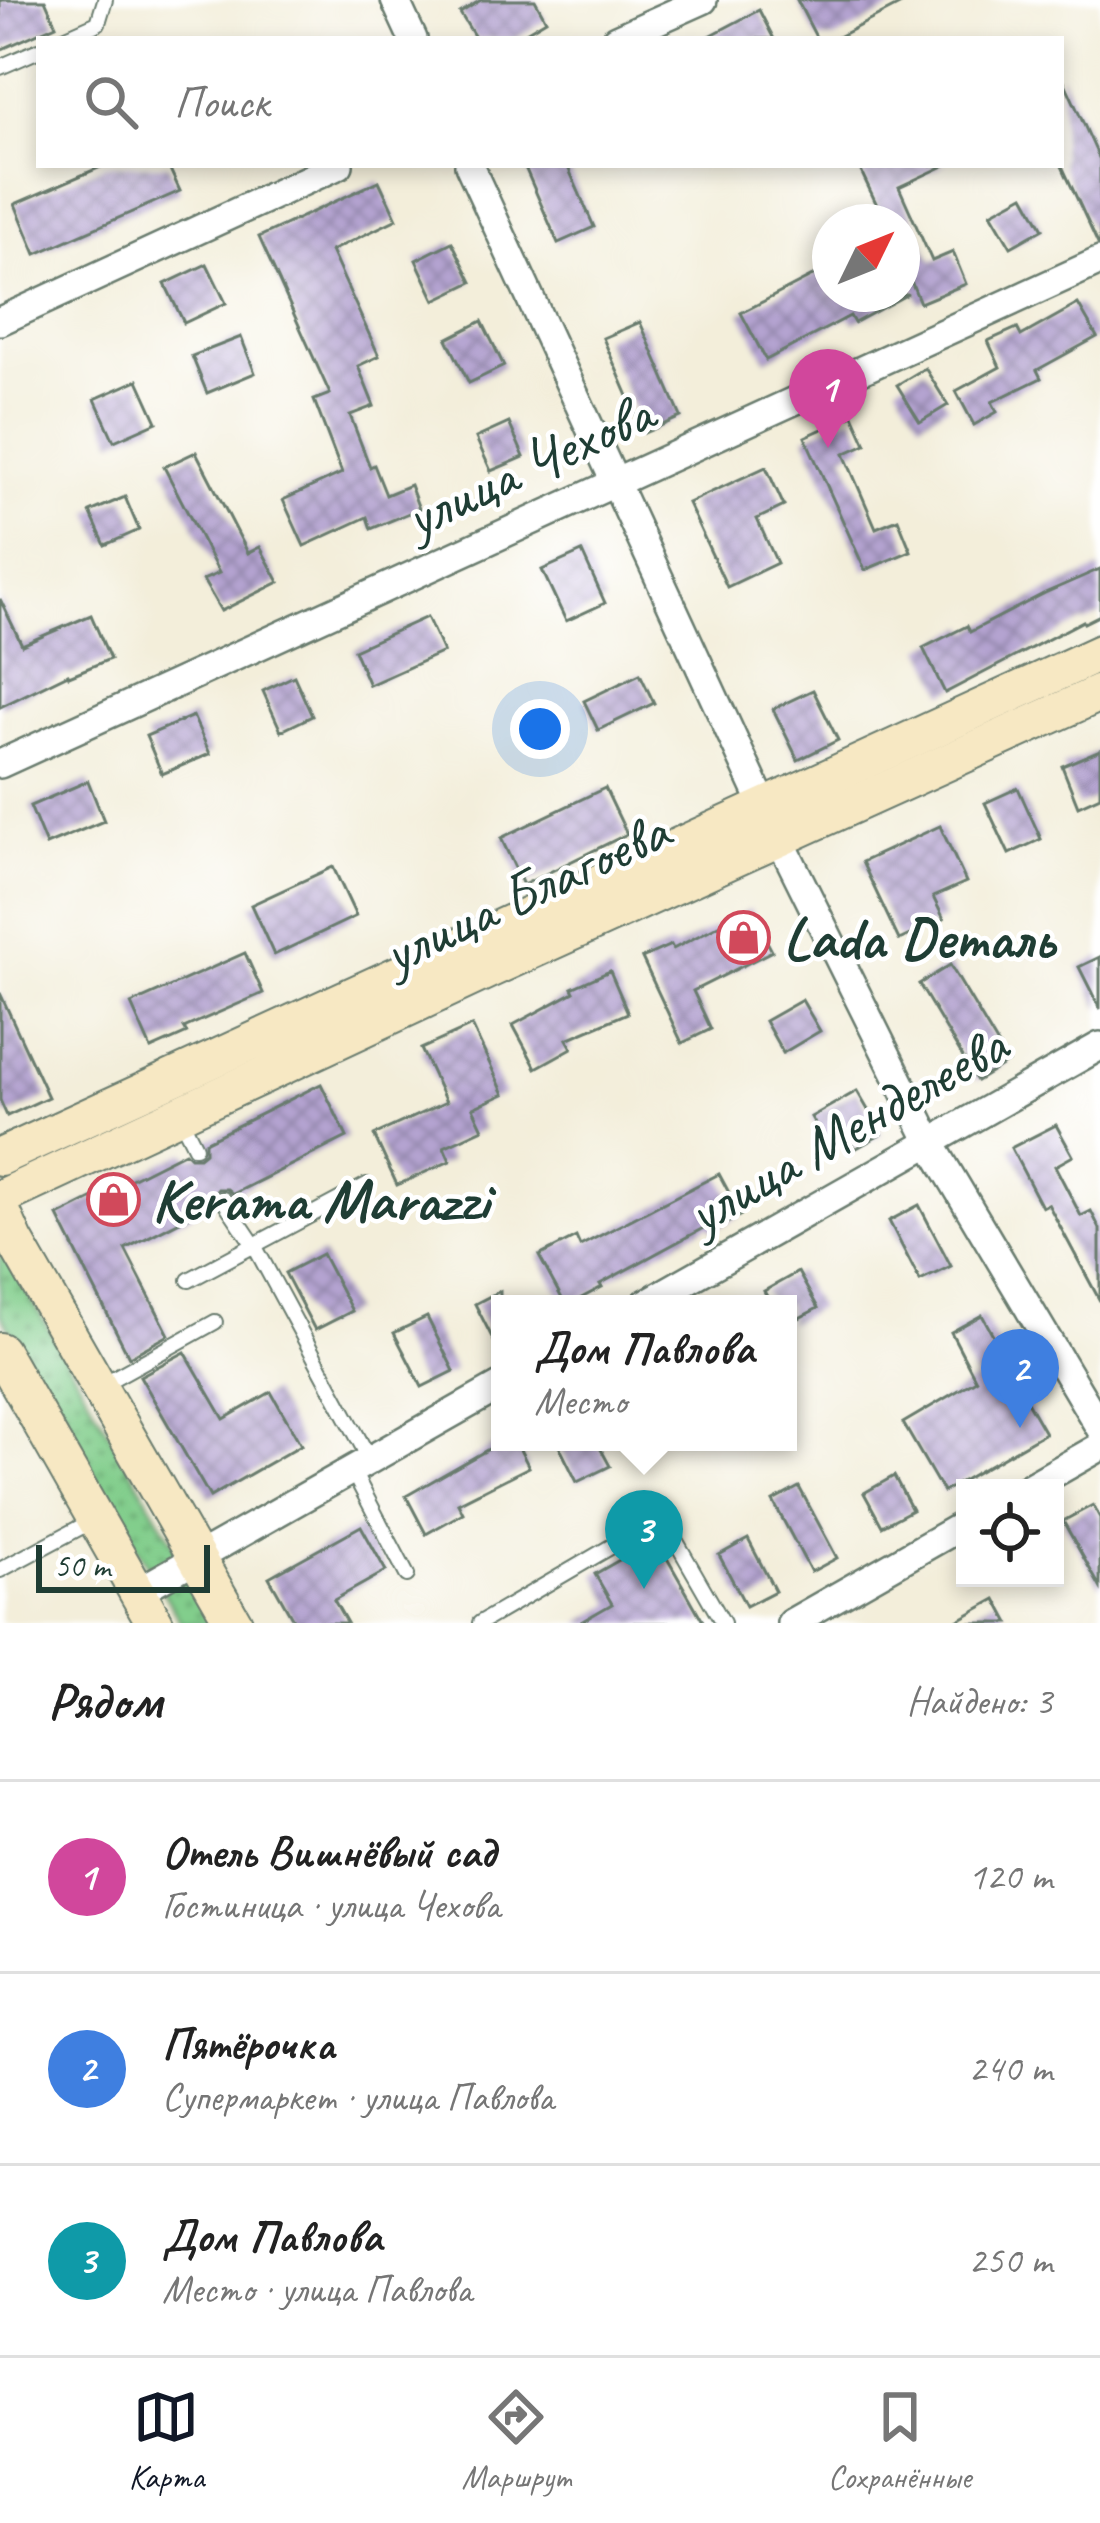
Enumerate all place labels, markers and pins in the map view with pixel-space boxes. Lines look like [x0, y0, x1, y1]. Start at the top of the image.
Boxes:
pin: 1 [789, 349, 867, 448]
place label: Lada Dеталь [783, 900, 1058, 976]
shop icon: Lada Dеталь [716, 909, 772, 965]
place label: Kerama Marazzi [152, 1162, 496, 1238]
shop icon: Kerama Marazzi [85, 1171, 141, 1227]
pin: 2 [981, 1329, 1059, 1428]
pin: 3 [605, 1490, 683, 1589]

